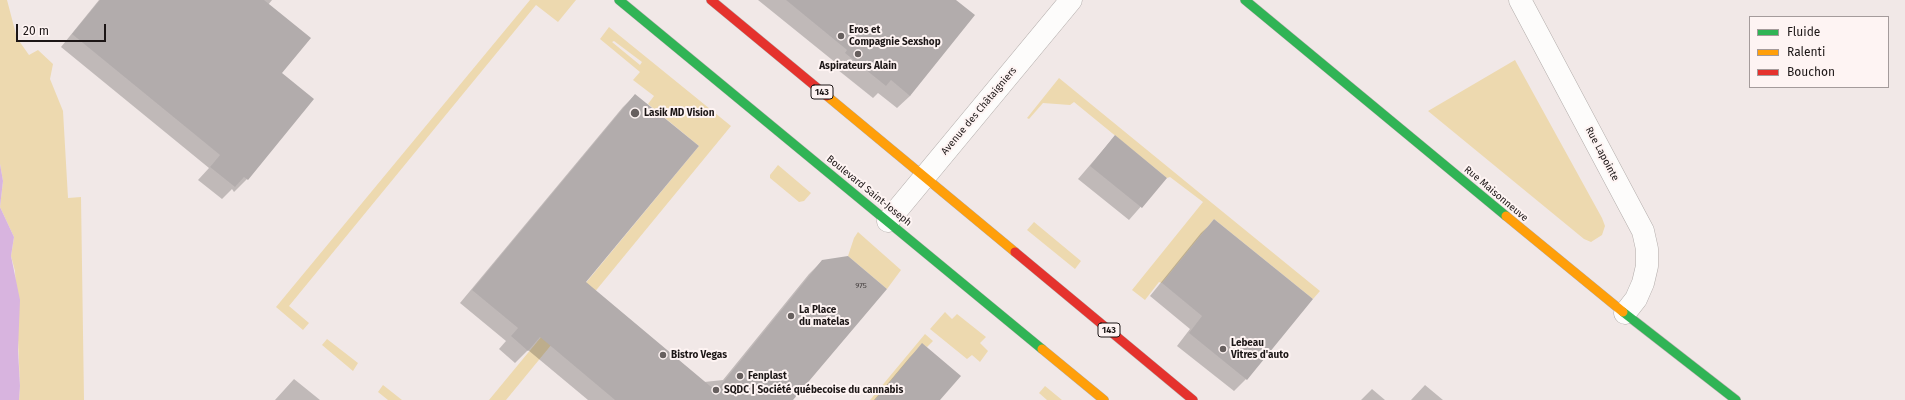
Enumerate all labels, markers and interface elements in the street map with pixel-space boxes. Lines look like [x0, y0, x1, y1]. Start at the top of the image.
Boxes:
scale bar [18, 16, 108, 42]
legend [1749, 16, 1889, 88]
text: 20 m [23, 24, 49, 38]
place label: Eros et Compagnie Sexshop [849, 24, 941, 48]
text: Fluide [1787, 25, 1820, 39]
marker: Eros et Compagnie Sexshop [836, 31, 846, 41]
text: Ralenti [1787, 45, 1825, 59]
marker: Aspirateurs Alain [853, 49, 863, 59]
place label: Aspirateurs Alain [819, 60, 897, 72]
street label: Avenue des Châtaigniers [939, 65, 1019, 157]
text: Bouchon [1787, 65, 1835, 79]
road number: 143 [811, 85, 833, 99]
marker: Lasik MD Vision [629, 107, 641, 119]
place label: Lasik MD Vision [644, 107, 714, 119]
street label: Rue Lapointe [1583, 125, 1621, 183]
street label: Boulevard Saint-Joseph [824, 153, 914, 229]
street label: Rue Maisonneuve [1462, 164, 1530, 224]
house number: 975 [855, 281, 867, 291]
place label: La Place du matelas [799, 304, 849, 328]
marker: La Place du matelas [786, 311, 796, 321]
road number: 143 [1098, 323, 1120, 337]
place label: Lebeau Vitres d'auto [1231, 337, 1289, 360]
marker: Lebeau Vitres d'auto [1218, 344, 1228, 354]
place label: Bistro Vegas [671, 349, 727, 361]
marker: Bistro Vegas [658, 350, 668, 360]
place label: Fenplast [748, 370, 787, 382]
marker: Fenplast [735, 371, 745, 381]
place label: SQDC | Société québecoise du cannabis [724, 384, 903, 396]
marker: SQDC | Société québecoise du cannabis [711, 385, 721, 395]

